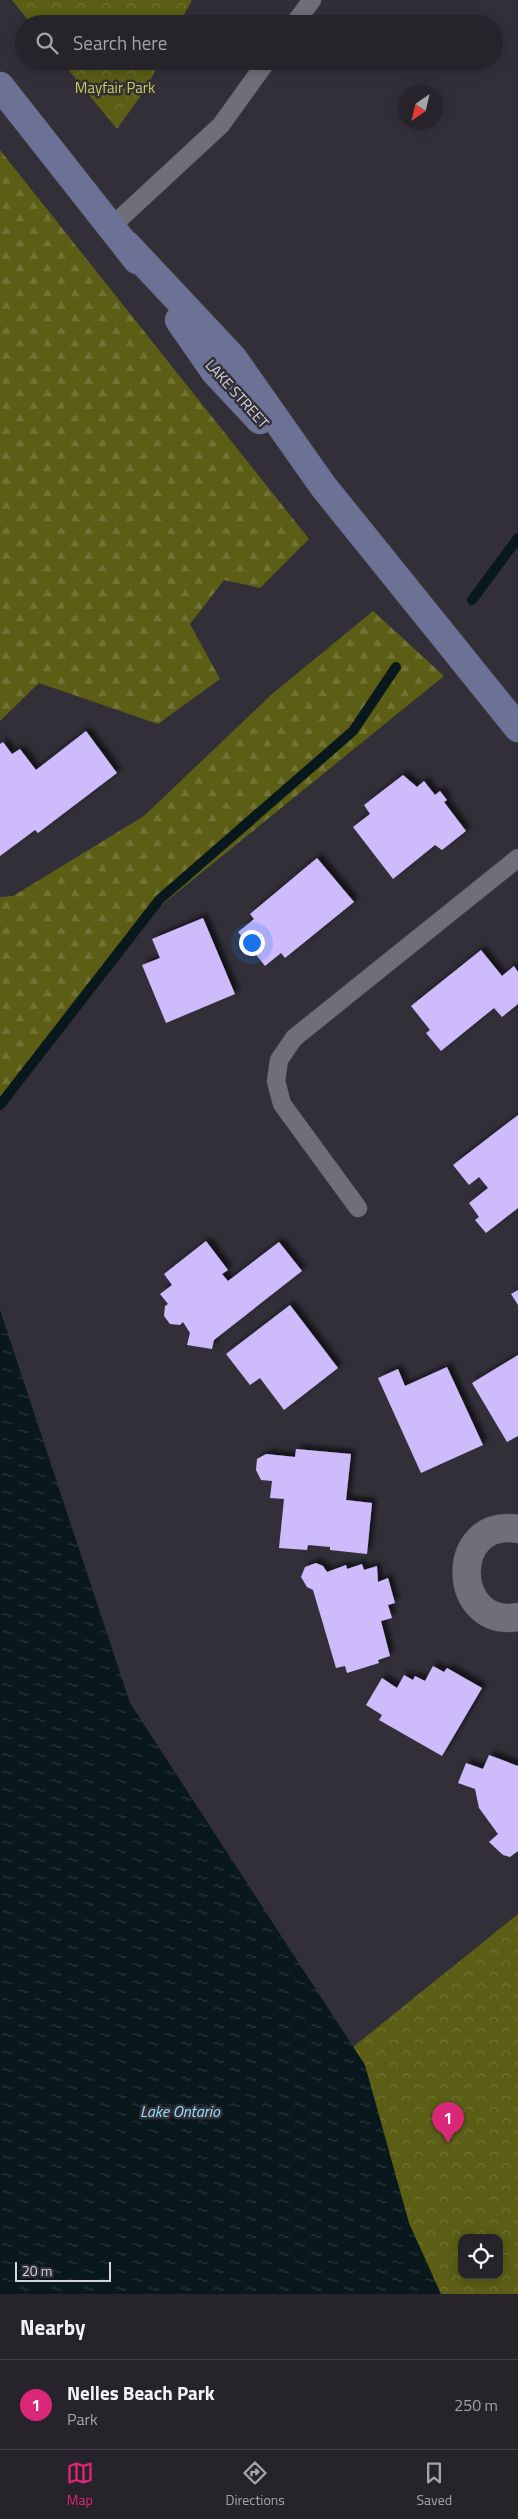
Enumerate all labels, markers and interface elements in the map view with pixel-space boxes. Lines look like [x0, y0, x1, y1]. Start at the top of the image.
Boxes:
search box [15, 15, 503, 70]
text: Search here [73, 28, 167, 57]
icon: search [33, 29, 61, 57]
park label: Mayfair Park [75, 76, 155, 99]
north arrow [398, 85, 443, 130]
street label: LAKE STREET [200, 354, 275, 433]
your location [239, 930, 265, 956]
water label: Lake Ontario [140, 2099, 221, 2123]
pin: 1 [432, 2102, 464, 2143]
map controls [458, 2234, 503, 2279]
button: locate [458, 2234, 503, 2279]
scale bar [15, 2259, 111, 2282]
text: 20 m [22, 2260, 52, 2281]
text: Nearby [20, 2311, 85, 2343]
text: Nelles Beach Park [67, 2378, 215, 2407]
text: 1 [32, 2393, 40, 2417]
text: 250 m [454, 2393, 498, 2417]
text: Park [67, 2407, 98, 2431]
tab: Map [66, 2459, 94, 2510]
tab: Directions [225, 2459, 285, 2510]
tab: Saved [417, 2459, 452, 2510]

